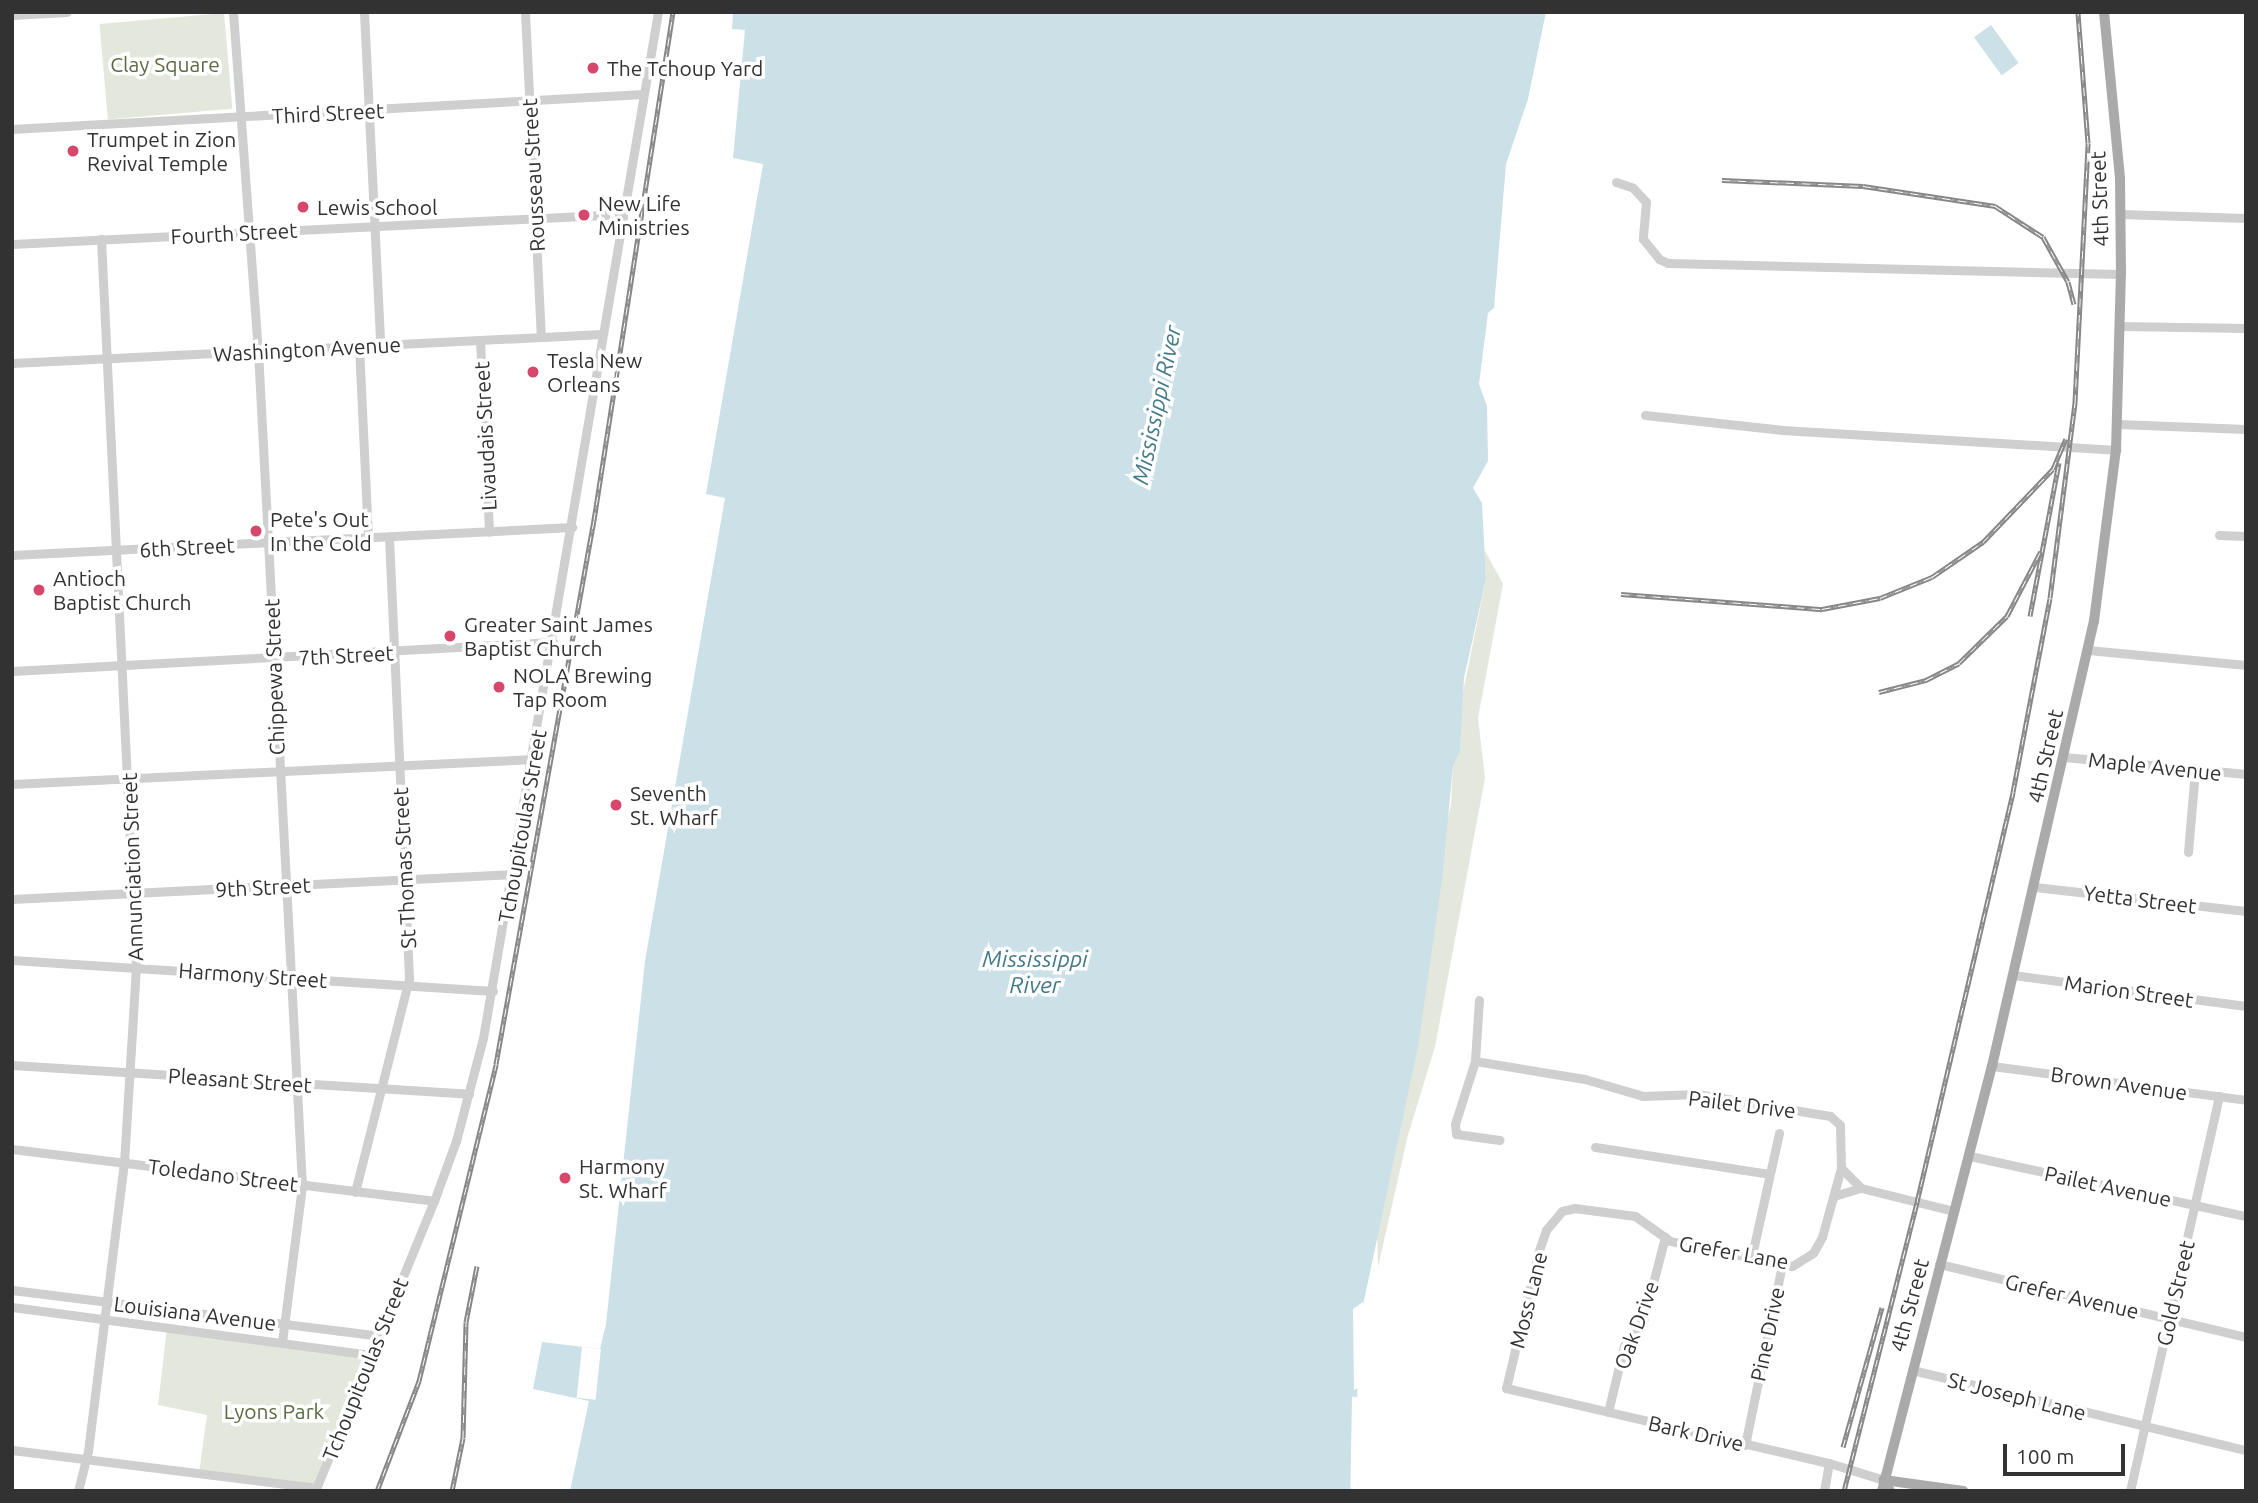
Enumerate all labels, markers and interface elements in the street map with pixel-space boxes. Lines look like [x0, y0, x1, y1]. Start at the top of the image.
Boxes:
park label: Clay Square [110, 51, 220, 77]
place label: The Tchoup Yard [607, 55, 763, 81]
marker: The Tchoup Yard [585, 60, 601, 76]
street label: Third Street [271, 97, 385, 129]
street label: Rousseau Street [516, 98, 550, 252]
place label: Trumpet in Zion Revival Temple [87, 126, 236, 176]
marker: Trumpet in Zion Revival Temple [65, 143, 81, 159]
street label: 4th Street [2085, 151, 2113, 247]
place label: New Life Ministries [598, 190, 690, 240]
place label: Lewis School [317, 194, 437, 220]
marker: Lewis School [295, 199, 311, 215]
marker: New Life Ministries [576, 207, 592, 223]
street label: Fourth Street [170, 217, 298, 249]
water label: Mississippi River [1127, 323, 1187, 487]
street label: Washington Avenue [212, 331, 402, 367]
place label: Tesla New Orleans [547, 347, 642, 397]
street label: Livaudais Street [469, 361, 501, 511]
marker: Tesla New Orleans [525, 364, 541, 380]
place label: Pete's Out In the Cold [270, 506, 372, 556]
marker: Pete's Out In the Cold [248, 523, 264, 539]
street label: 6th Street [139, 532, 235, 562]
place label: Antioch Baptist Church [53, 565, 191, 615]
marker: Antioch Baptist Church [31, 582, 47, 598]
street label: Chippewa Street [259, 598, 289, 756]
place label: Greater Saint James Baptist Church [464, 611, 653, 661]
marker: Greater Saint James Baptist Church [442, 628, 458, 644]
street label: 7th Street [298, 640, 394, 670]
place label: NOLA Brewing Tap Room [513, 662, 652, 712]
marker: NOLA Brewing Tap Room [491, 679, 507, 695]
street label: 4th Street [2022, 707, 2068, 805]
street label: Tchoupitoulas Street [493, 728, 551, 924]
street label: Maple Avenue [2087, 746, 2223, 786]
street label: Annunciation Street [116, 772, 148, 962]
place label: Seventh St. Wharf [630, 780, 718, 830]
street label: St Thomas Street [387, 787, 421, 949]
marker: Seventh St. Wharf [608, 797, 624, 813]
street label: 9th Street [215, 872, 311, 902]
street label: Yetta Street [2082, 880, 2198, 918]
water label: Mississippi River [982, 945, 1088, 999]
street label: Harmony Street [178, 957, 328, 993]
street label: Marion Street [2063, 969, 2195, 1013]
street label: Brown Avenue [2049, 1061, 2189, 1105]
street label: Pleasant Street [167, 1062, 313, 1098]
street label: Pailet Drive [1687, 1085, 1797, 1123]
street label: Toledano Street [147, 1153, 299, 1197]
place label: Harmony St. Wharf [579, 1153, 667, 1203]
street label: Pailet Avenue [2042, 1160, 2174, 1212]
marker: Harmony St. Wharf [557, 1170, 573, 1186]
street label: Grefer Lane [1677, 1230, 1791, 1274]
street label: Gold Street [2151, 1238, 2199, 1348]
street label: Moss Lane [1504, 1249, 1552, 1351]
street label: 4th Street [1884, 1256, 1934, 1354]
street label: Grefer Avenue [2003, 1268, 2141, 1324]
street label: Tchoupitoulas Street [317, 1274, 413, 1464]
street label: Oak Drive [1608, 1277, 1664, 1373]
street label: Pine Drive [1745, 1285, 1789, 1383]
street label: Louisiana Avenue [112, 1291, 278, 1335]
street label: St Joseph Lane [1945, 1367, 2089, 1425]
park label: Lyons Park [224, 1398, 324, 1424]
street label: Bark Drive [1646, 1410, 1746, 1456]
scale bar [2006, 1430, 2128, 1474]
text: 100 m [2016, 1444, 2074, 1468]

